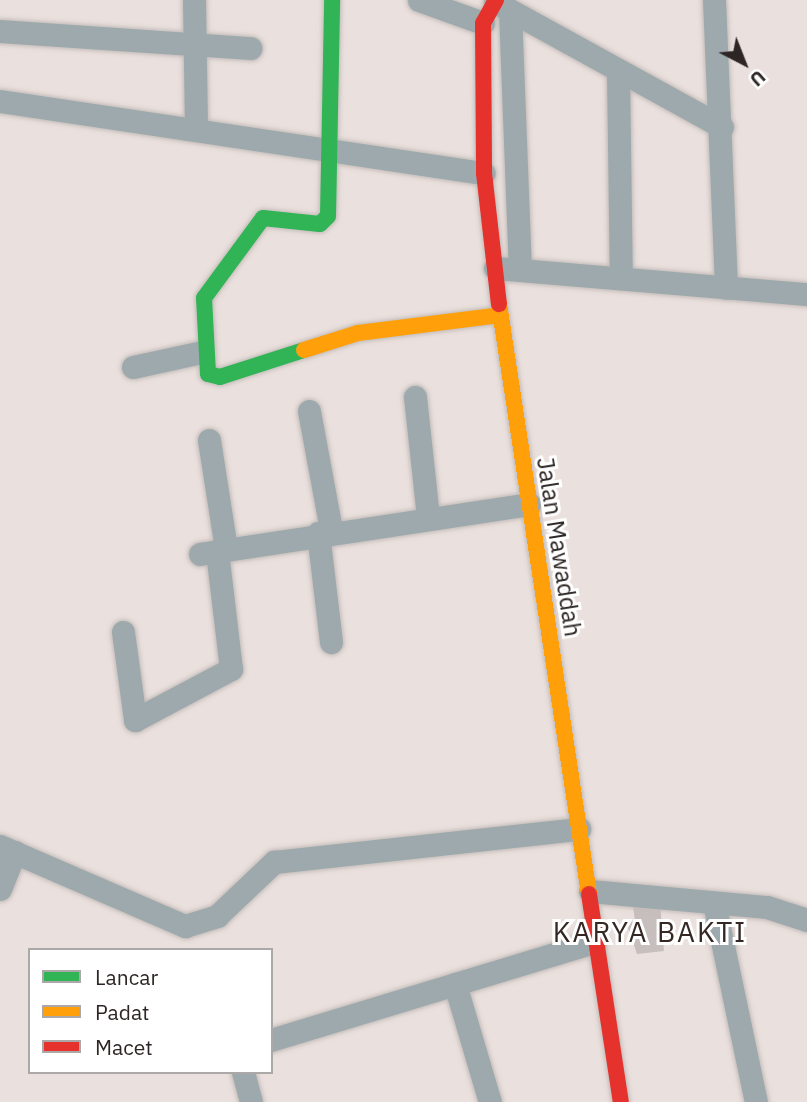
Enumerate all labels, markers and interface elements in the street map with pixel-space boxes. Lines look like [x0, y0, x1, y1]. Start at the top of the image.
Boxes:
north arrow [709, 28, 779, 98]
text: U [745, 65, 771, 92]
street label: Jalan Mawaddah [531, 455, 587, 639]
district label: KARYA BAKTI [554, 915, 746, 949]
legend [28, 948, 273, 1074]
text: Lancar [95, 963, 158, 991]
text: Padat [95, 998, 150, 1026]
text: Macet [95, 1033, 153, 1061]

